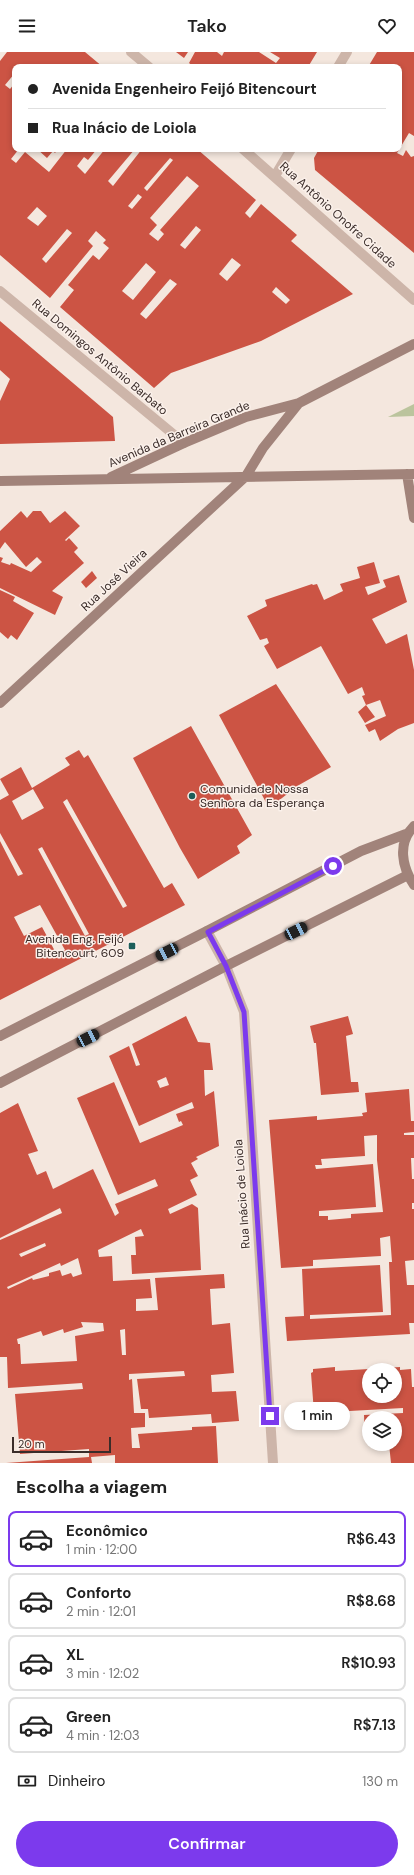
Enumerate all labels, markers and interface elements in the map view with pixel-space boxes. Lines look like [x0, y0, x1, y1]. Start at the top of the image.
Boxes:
text: Tako [187, 14, 227, 38]
icon: menu [16, 15, 38, 37]
icon: heart [376, 15, 398, 37]
text: Avenida Engenheiro Feijó Bitencourt [52, 79, 317, 99]
text: Rua Inácio de Loiola [52, 118, 197, 138]
street label: Rua Antônio Onofre Cidade [276, 158, 400, 272]
street label: Rua Domingos Antônio Barbato [29, 295, 171, 419]
street label: Avenida da Barreira Grande [106, 397, 252, 471]
street label: Rua José Vieira [78, 545, 150, 615]
place label: Comunidade Nossa Senhora da Esperança [200, 781, 324, 811]
marker: Comunidade Nossa Senhora da Esperança [187, 791, 197, 801]
route start [324, 857, 342, 875]
car [283, 920, 309, 942]
place label: Avenida Eng. Feijó Bitencourt, 609 [25, 931, 124, 961]
marker: Avenida Eng. Feijó Bitencourt, 609 [127, 941, 137, 951]
car [154, 941, 180, 963]
car [75, 1027, 101, 1049]
street label: Rua Inácio de Loiola [230, 1139, 254, 1249]
map controls [362, 1363, 402, 1451]
button: locate [362, 1363, 402, 1403]
callout: 1 min [284, 1402, 350, 1430]
route end [261, 1407, 279, 1425]
text: 1 min [301, 1407, 333, 1424]
button: layers [362, 1411, 402, 1451]
scale bar [12, 1435, 111, 1454]
text: 20 m [18, 1437, 44, 1451]
text: Escolha a viagem [16, 1475, 167, 1499]
icon: car [18, 1521, 54, 1557]
text: Econômico [66, 1521, 148, 1541]
text: R$6.43 [347, 1529, 396, 1549]
text: 1 min · 12:00 [66, 1541, 137, 1558]
icon: car [18, 1583, 54, 1619]
text: Conforto [66, 1583, 131, 1603]
text: R$8.68 [346, 1591, 396, 1611]
text: 2 min · 12:01 [66, 1603, 136, 1620]
icon: car [18, 1645, 54, 1681]
text: XL [66, 1645, 84, 1665]
text: R$10.93 [341, 1653, 396, 1673]
text: 3 min · 12:02 [66, 1665, 139, 1682]
icon: car [18, 1707, 54, 1743]
text: Green [66, 1707, 111, 1727]
text: R$7.13 [353, 1715, 396, 1735]
text: 4 min · 12:03 [66, 1727, 140, 1744]
icon: cash [16, 1770, 38, 1792]
text: Dinheiro [48, 1771, 105, 1791]
text: 130 m [362, 1773, 398, 1790]
button: Confirmar [16, 1821, 398, 1867]

